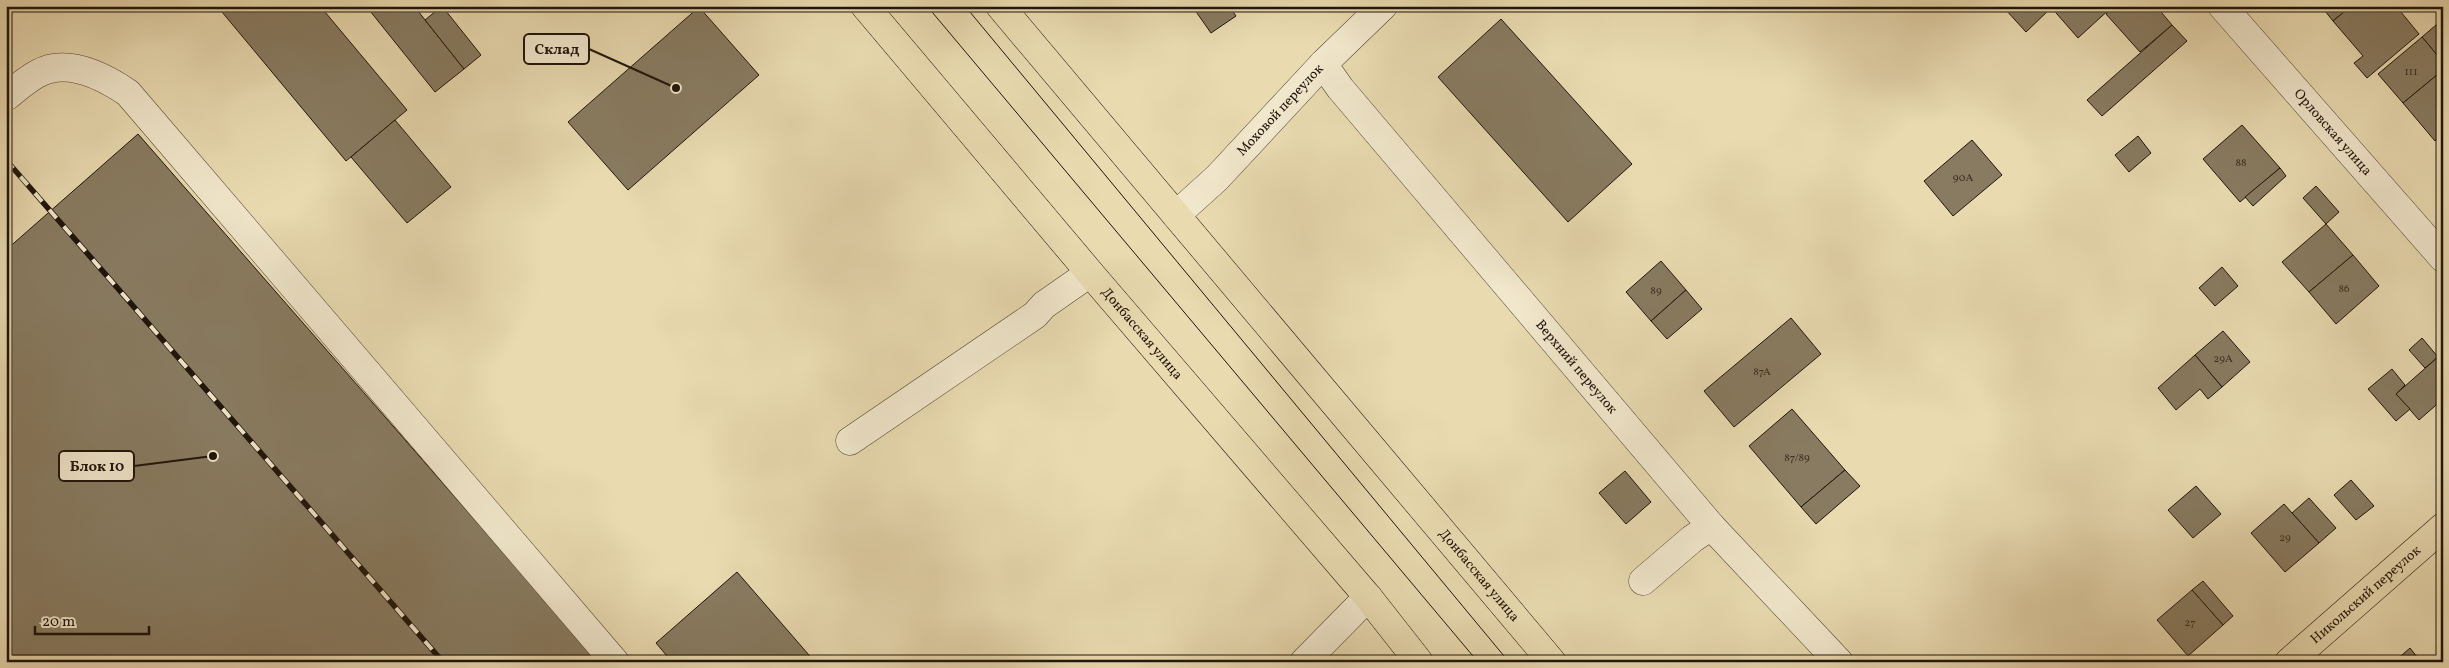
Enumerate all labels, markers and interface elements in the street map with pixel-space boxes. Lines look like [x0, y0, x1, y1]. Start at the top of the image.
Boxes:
callout: Склад [524, 34, 589, 64]
text: Склад [535, 40, 579, 61]
street label: Моховой переулок [1233, 59, 1328, 160]
house number: 111 [2405, 65, 2417, 80]
street label: Орловская улица [2289, 85, 2376, 180]
house number: 88 [2235, 156, 2247, 171]
house number: 90А [1953, 171, 1973, 186]
house number: 86 [2338, 282, 2350, 297]
street label: Донбасская улица [1097, 283, 1187, 384]
house number: 89 [1650, 284, 1662, 299]
street label: Верхний переулок [1531, 316, 1622, 418]
house number: 29А [2213, 352, 2233, 367]
house number: 87А [1753, 365, 1771, 380]
callout: Блок 10 [59, 451, 134, 481]
house number: 87/89 [1784, 451, 1810, 466]
text: Блок 10 [70, 457, 124, 478]
street label: Донбасская улица [1434, 525, 1524, 626]
house number: 29 [2279, 531, 2291, 546]
street label: Никольский переулок [2306, 541, 2425, 648]
scale bar [35, 603, 149, 635]
text: 20 m [42, 612, 75, 633]
house number: 27 [2185, 616, 2195, 631]

